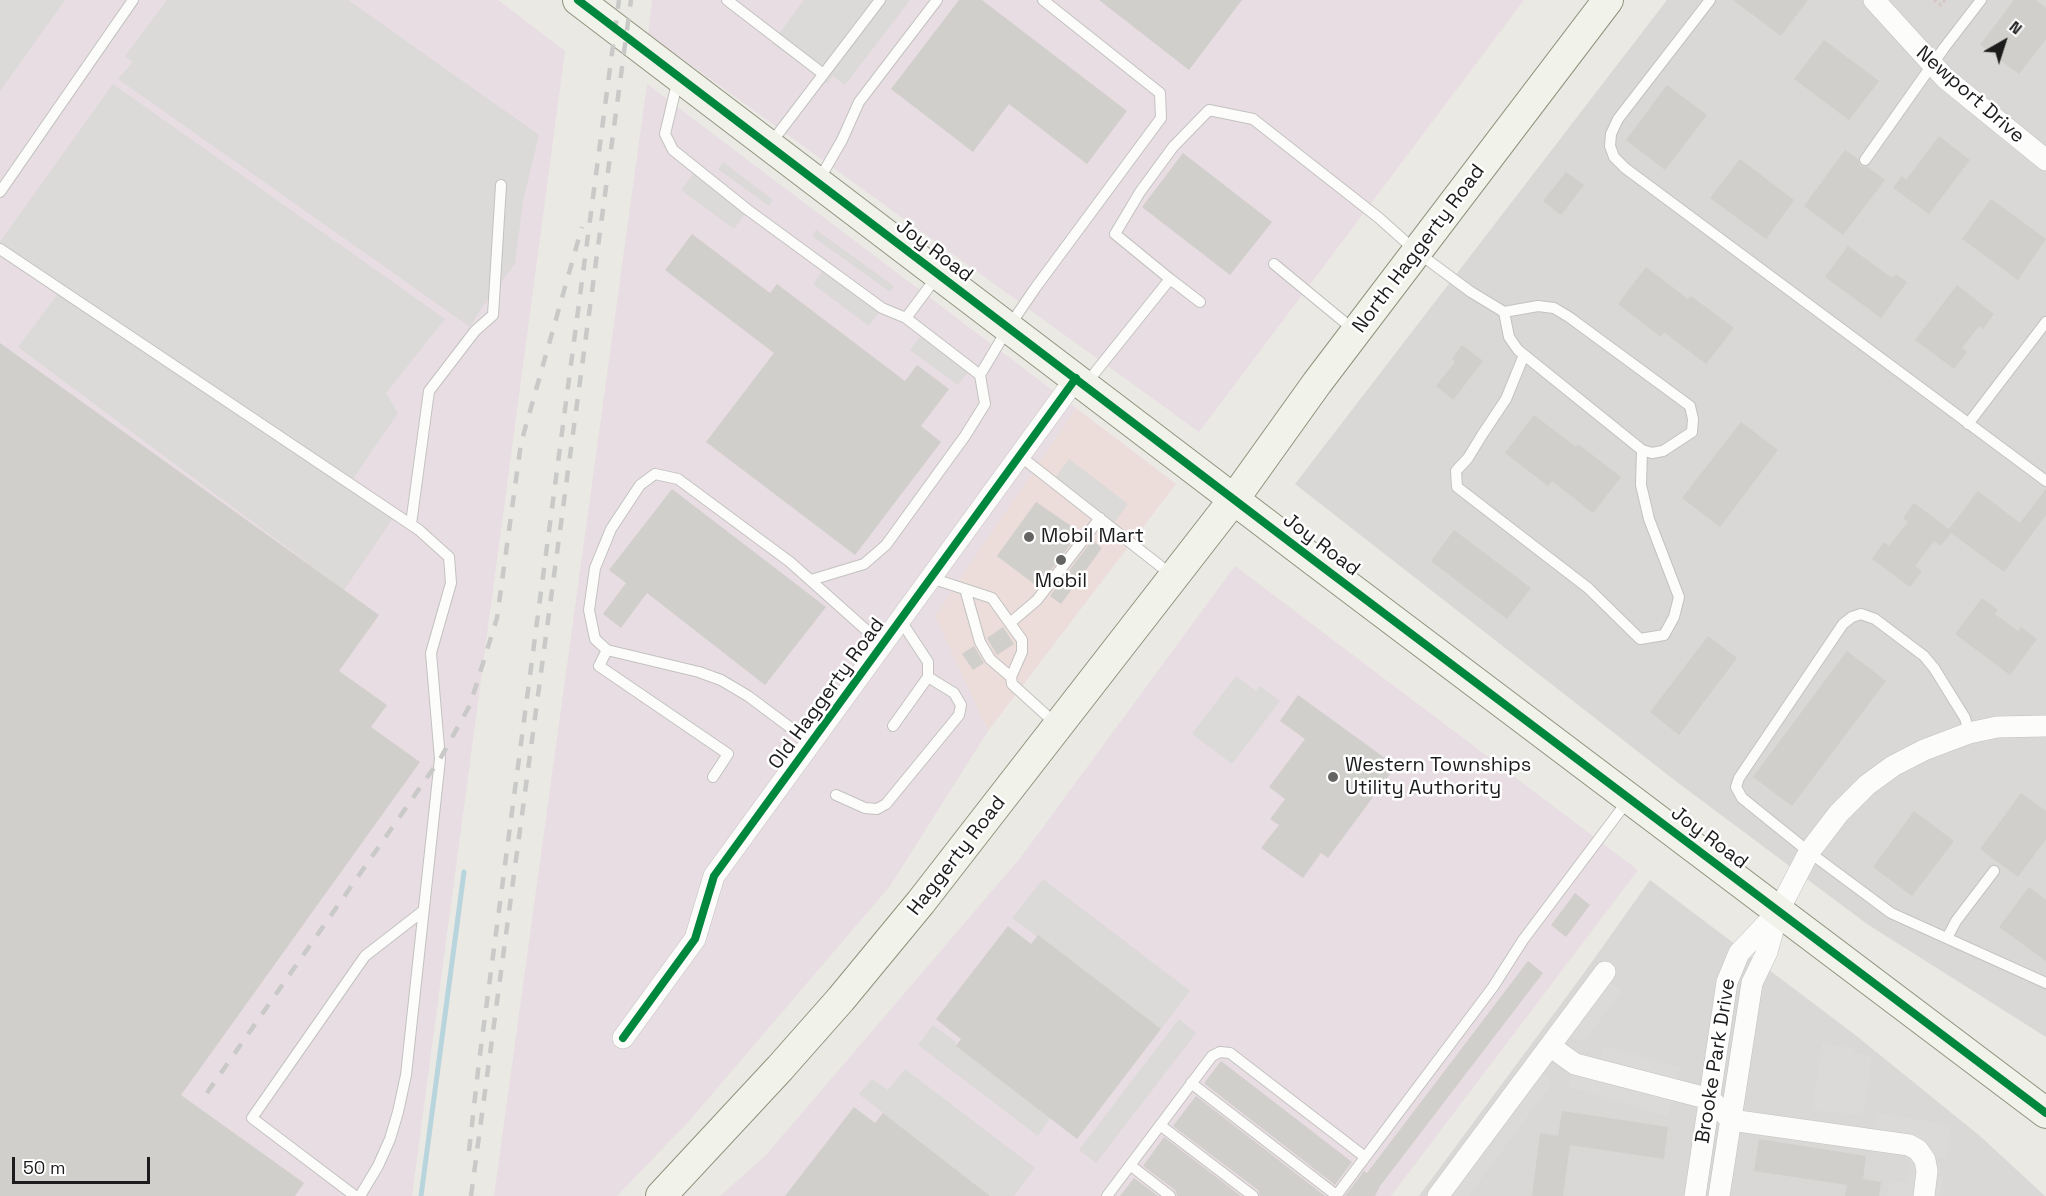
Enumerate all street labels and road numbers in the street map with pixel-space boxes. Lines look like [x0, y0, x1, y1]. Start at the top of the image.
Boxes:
street label: Newport Drive [1911, 41, 2029, 149]
street label: North Haggerty Road [1348, 160, 1490, 338]
street label: Joy Road [891, 214, 977, 288]
street label: Joy Road [1278, 508, 1364, 582]
street label: Old Haggerty Road [764, 614, 890, 774]
street label: Haggerty Road [903, 791, 1011, 921]
street label: Joy Road [1666, 801, 1752, 875]
street label: Brooke Park Drive [1691, 977, 1741, 1145]

